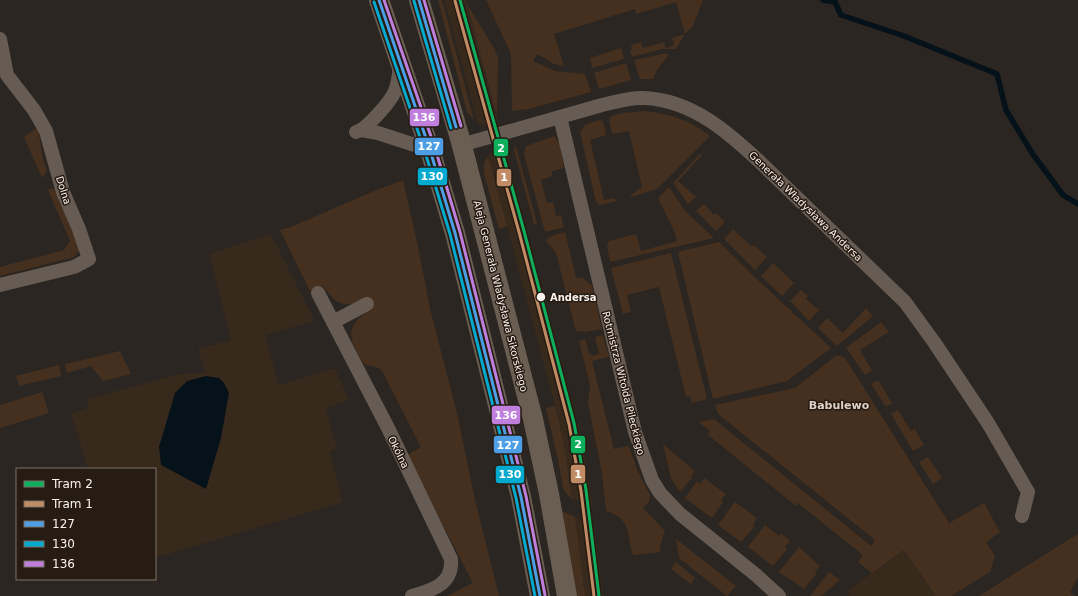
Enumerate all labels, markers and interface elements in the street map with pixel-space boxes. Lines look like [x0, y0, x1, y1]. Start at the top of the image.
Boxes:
line badge: 136 [409, 108, 440, 127]
text: 136 [413, 111, 436, 124]
line badge: 127 [414, 137, 444, 156]
line badge: 2 [493, 138, 509, 157]
text: 127 [418, 140, 440, 153]
text: 2 [497, 142, 505, 155]
street label: Generała Władysława Andersa [747, 149, 864, 263]
line badge: 130 [417, 167, 448, 186]
line badge: 1 [496, 168, 512, 187]
text: 130 [421, 170, 444, 183]
text: 1 [500, 171, 508, 184]
street label: Dolna [54, 175, 73, 206]
street label: Aleja Generała Władysława Sikorskiego [471, 199, 530, 393]
marker: Andersa [535, 291, 547, 303]
place label: Andersa [550, 292, 596, 303]
street label: Rotmistrza Witolda Pileckiego [600, 310, 647, 456]
district label: Babulewo [809, 399, 870, 412]
line badge: 136 [491, 405, 521, 425]
text: 136 [495, 409, 518, 422]
street label: Okólna [386, 434, 411, 470]
line badge: 127 [493, 435, 523, 454]
line badge: 2 [570, 435, 586, 454]
text: 2 [574, 438, 582, 451]
text: 127 [497, 439, 519, 452]
line badge: 1 [570, 464, 586, 484]
line badge: 130 [495, 465, 525, 484]
legend [16, 468, 156, 580]
text: 130 [499, 468, 522, 481]
text: 1 [574, 468, 582, 481]
text: Tram 2 [51, 477, 93, 491]
text: Tram 1 [51, 497, 93, 511]
text: 127 [52, 517, 75, 531]
text: 130 [52, 537, 75, 551]
text: 136 [52, 557, 75, 571]

